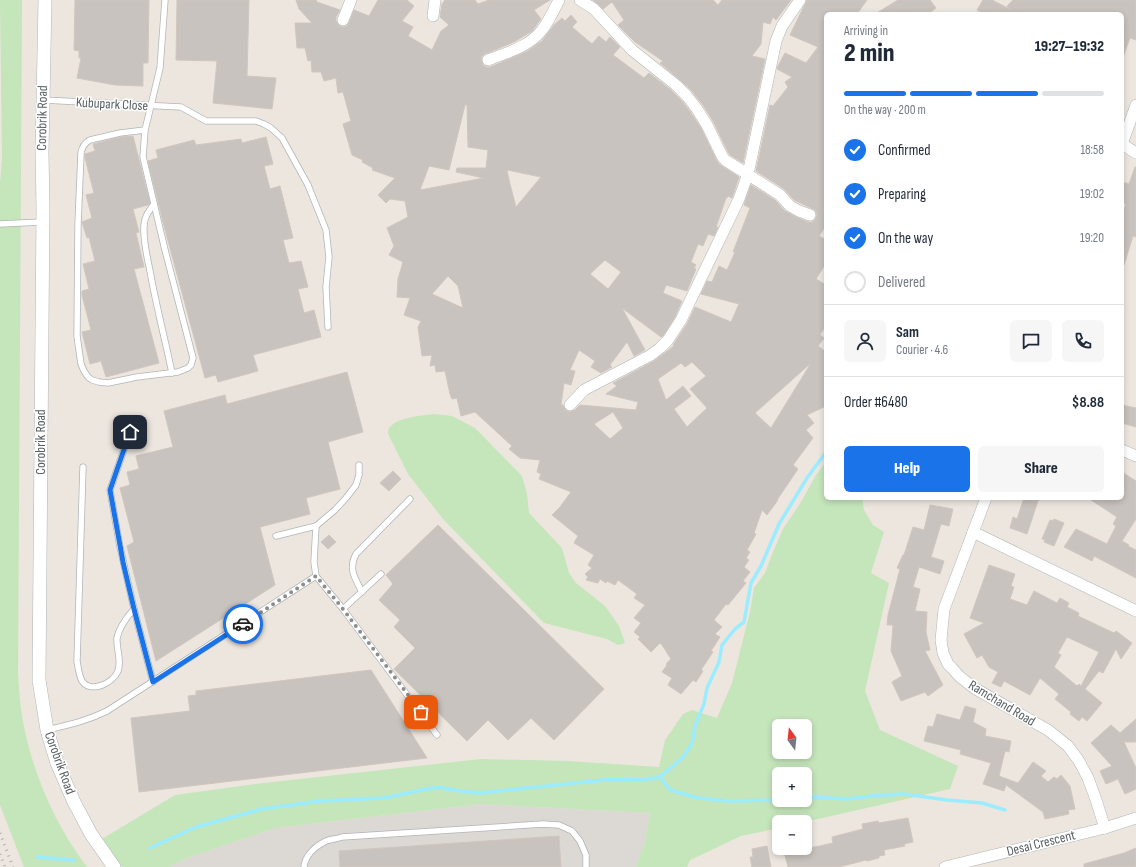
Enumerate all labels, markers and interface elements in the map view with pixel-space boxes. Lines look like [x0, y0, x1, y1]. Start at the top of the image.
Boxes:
text: Arriving in [844, 23, 888, 39]
text: 19:27–19:32 [1035, 37, 1104, 56]
text: 2 min [844, 38, 894, 69]
street label: Corobrik Road [33, 85, 51, 151]
street label: Kubupark Close [75, 94, 149, 114]
text: On the way · 200 m [844, 102, 926, 118]
icon: check [844, 139, 866, 161]
text: Confirmed [878, 141, 931, 160]
text: 18:58 [1080, 142, 1104, 158]
icon: check [844, 183, 866, 205]
text: Preparing [878, 185, 926, 204]
text: 19:02 [1080, 186, 1104, 202]
icon: check [844, 227, 866, 249]
text: On the way [878, 229, 933, 248]
text: 19:20 [1080, 230, 1104, 246]
text: Delivered [878, 273, 925, 292]
button: person [844, 320, 886, 362]
button: chat [1010, 320, 1052, 362]
button: phone [1062, 320, 1104, 362]
text: Sam [896, 323, 919, 342]
text: Courier · 4.6 [896, 342, 948, 358]
text: Order #6480 [844, 393, 908, 412]
text: $8.88 [1072, 393, 1104, 412]
street label: Corobrik Road [32, 409, 49, 475]
pin [113, 415, 147, 449]
icon: home [119, 421, 141, 443]
button: Help [844, 446, 970, 492]
button: Share [978, 446, 1104, 492]
courier [223, 604, 263, 644]
icon: car [232, 613, 254, 635]
street label: Ramchand Road [965, 676, 1039, 730]
pin [404, 695, 438, 729]
icon: bag [410, 701, 432, 723]
north arrow [772, 719, 812, 759]
map controls [772, 719, 812, 855]
street label: Corobrik Road [41, 729, 79, 797]
button: + [772, 767, 812, 807]
button: − [772, 815, 812, 855]
street label: Desai Crescent [1005, 826, 1077, 860]

